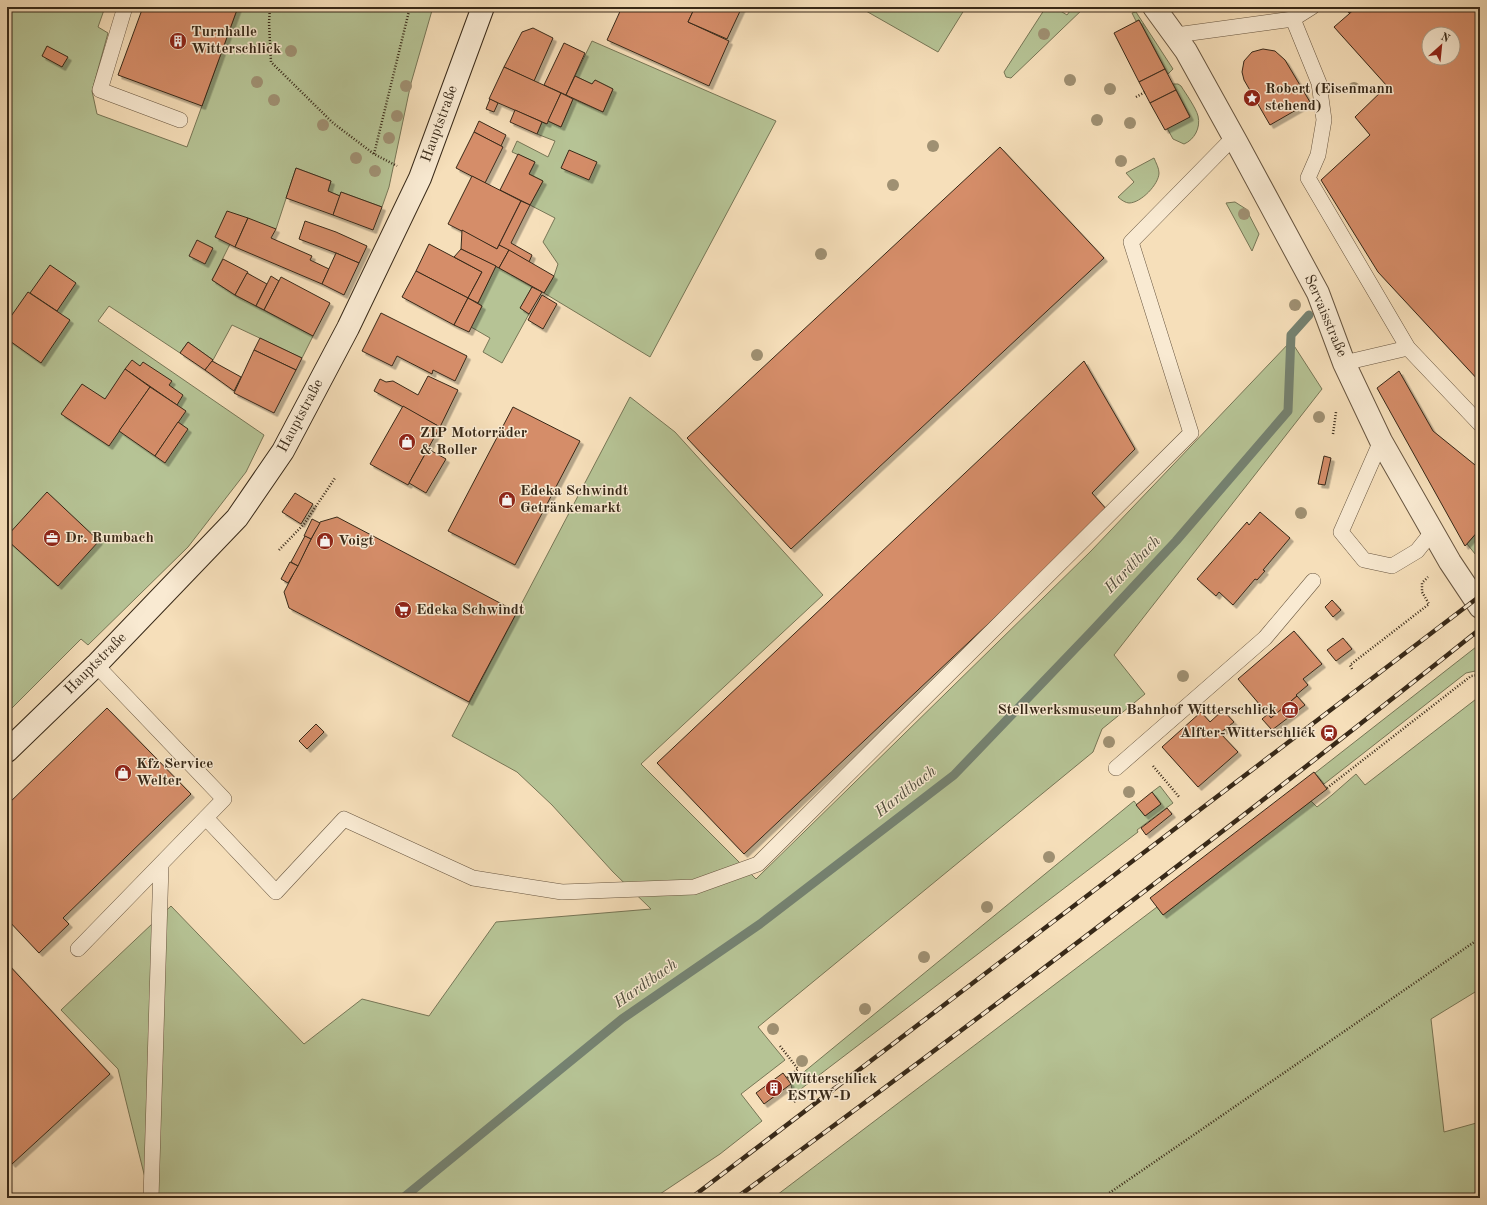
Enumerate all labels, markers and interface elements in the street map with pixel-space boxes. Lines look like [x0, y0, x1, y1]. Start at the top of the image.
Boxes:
place label: Turnhalle Witterschlick [191, 25, 282, 57]
north arrow [1421, 26, 1461, 66]
building icon: Turnhalle Witterschlick [168, 31, 188, 51]
text: N [1439, 32, 1452, 46]
place label: Robert (Eisenmann stehend) [1265, 82, 1393, 114]
street label: Hauptstraße [419, 84, 461, 164]
place icon: Robert (Eisenmann stehend) [1242, 88, 1262, 108]
street label: Servaisstraße [1301, 273, 1349, 359]
street label: Hauptstraße [276, 377, 327, 455]
place label: ZIP Motorräder & Roller [420, 426, 528, 458]
shop icon: ZIP Motorräder & Roller [397, 432, 417, 452]
place label: Edeka Schwindt Getränkemarkt [520, 484, 629, 516]
shop icon: Edeka Schwindt Getränkemarkt [497, 490, 517, 510]
office icon: Dr. Rumbach [42, 528, 62, 548]
place label: Dr. Rumbach [65, 531, 154, 546]
shop icon: Voigt [315, 531, 335, 551]
water label: Hardtbach [1101, 533, 1164, 598]
place label: Voigt [338, 534, 374, 549]
supermarket icon: Edeka Schwindt [393, 600, 413, 620]
place label: Edeka Schwindt [416, 603, 525, 618]
street label: Hauptstraße [62, 630, 130, 698]
museum icon: Stellwerksmuseum Bahnhof Witterschlick [1280, 700, 1300, 720]
place label: Stellwerksmuseum Bahnhof Witterschlick [998, 703, 1278, 718]
station icon: Alfter-Witterschlick [1319, 723, 1339, 743]
place label: Alfter-Witterschlick [1180, 726, 1317, 741]
place label: Kfz Service Welter [136, 757, 213, 789]
shop icon: Kfz Service Welter [113, 763, 133, 783]
water label: Hardtbach [871, 763, 940, 821]
water label: Hardtbach [611, 956, 681, 1012]
place label: Witterschlick ESTW-D [787, 1072, 878, 1104]
building icon: Witterschlick ESTW-D [764, 1078, 784, 1098]

